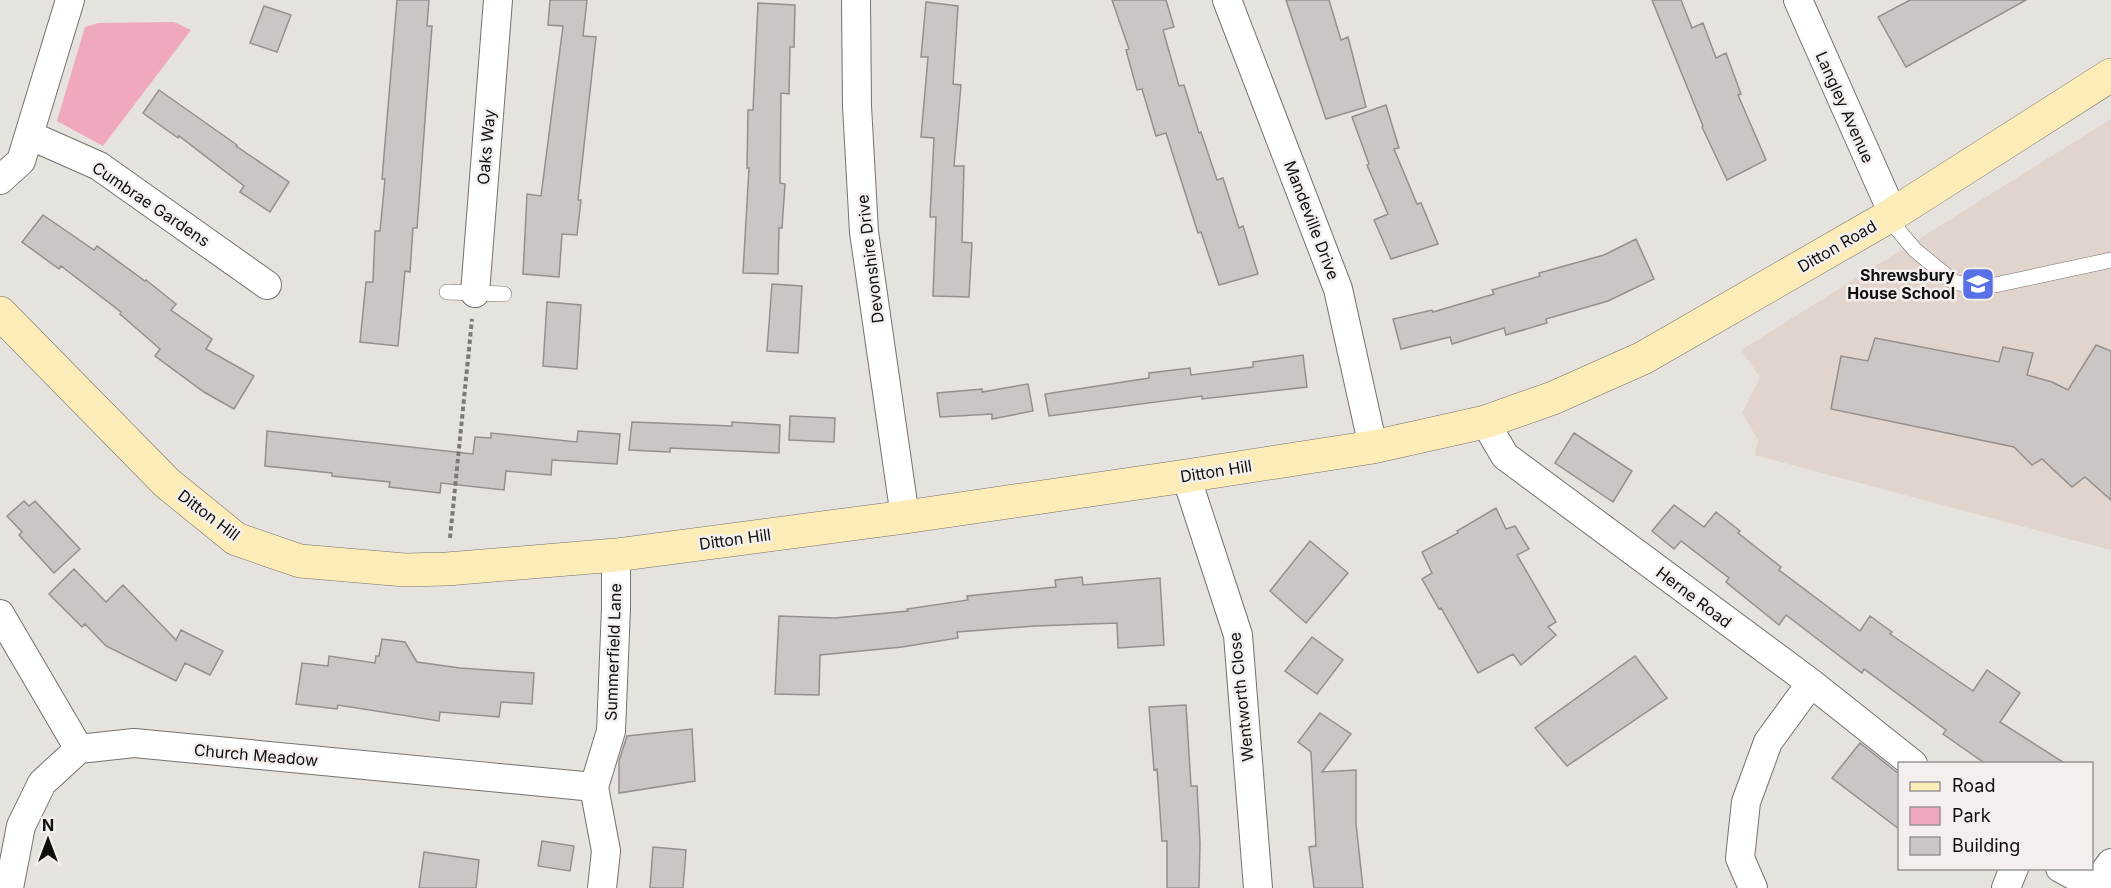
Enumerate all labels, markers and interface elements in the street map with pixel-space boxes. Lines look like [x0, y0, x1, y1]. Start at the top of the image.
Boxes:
street label: Langley Avenue [1811, 48, 1879, 166]
street label: Oaks Way [473, 108, 499, 186]
street label: Cumbrae Gardens [88, 157, 214, 251]
street label: Mandeville Drive [1280, 158, 1344, 282]
street label: Devonshire Drive [852, 194, 888, 324]
street label: Ditton Road [1794, 215, 1880, 277]
place label: Shrewsbury House School [1847, 265, 1955, 303]
school or university icon: Shrewsbury House School [1960, 266, 1996, 302]
street label: Ditton Hill [1179, 455, 1253, 487]
street label: Ditton Hill [174, 485, 244, 545]
street label: Ditton Hill [698, 524, 772, 554]
street label: Herne Road [1652, 562, 1736, 632]
street label: Summerfield Lane [601, 583, 625, 721]
street label: Wentworth Close [1224, 631, 1258, 763]
street label: Church Meadow [193, 740, 319, 770]
legend [1898, 762, 2093, 870]
text: Road [1952, 775, 1995, 796]
text: Park [1952, 805, 1991, 826]
north arrow [18, 810, 78, 870]
text: N [42, 815, 54, 835]
text: Building [1952, 835, 2020, 856]

